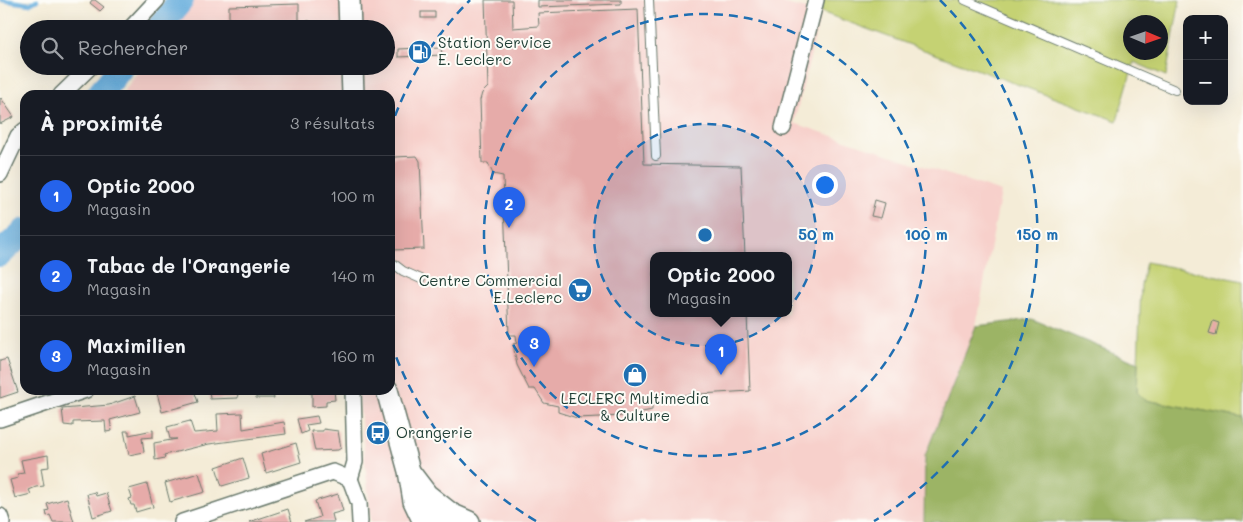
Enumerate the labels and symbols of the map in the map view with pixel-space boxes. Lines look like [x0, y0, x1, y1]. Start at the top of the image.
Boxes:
north arrow [1123, 15, 1168, 60]
place label: Station Service E. Leclerc [438, 32, 551, 69]
fuel station icon: Station Service E. Leclerc [407, 39, 433, 65]
your location [812, 172, 838, 198]
pin: 2 [493, 187, 525, 228]
text: 50 m [798, 224, 834, 244]
text: 100 m [904, 224, 948, 244]
text: 150 m [1016, 224, 1058, 244]
centre of rings [696, 226, 714, 244]
place label: Centre Commercial E.Leclerc [419, 270, 562, 307]
supermarket icon: Centre Commercial E.Leclerc [567, 277, 593, 303]
pin: 3 [518, 326, 550, 367]
pin: 1 [705, 334, 737, 375]
shop icon: LECLERC Multimedia & Culture [622, 362, 648, 388]
place label: LECLERC Multimedia & Culture [561, 388, 709, 425]
bus stop icon: Orangerie [365, 420, 391, 446]
place label: Orangerie [396, 422, 472, 442]

